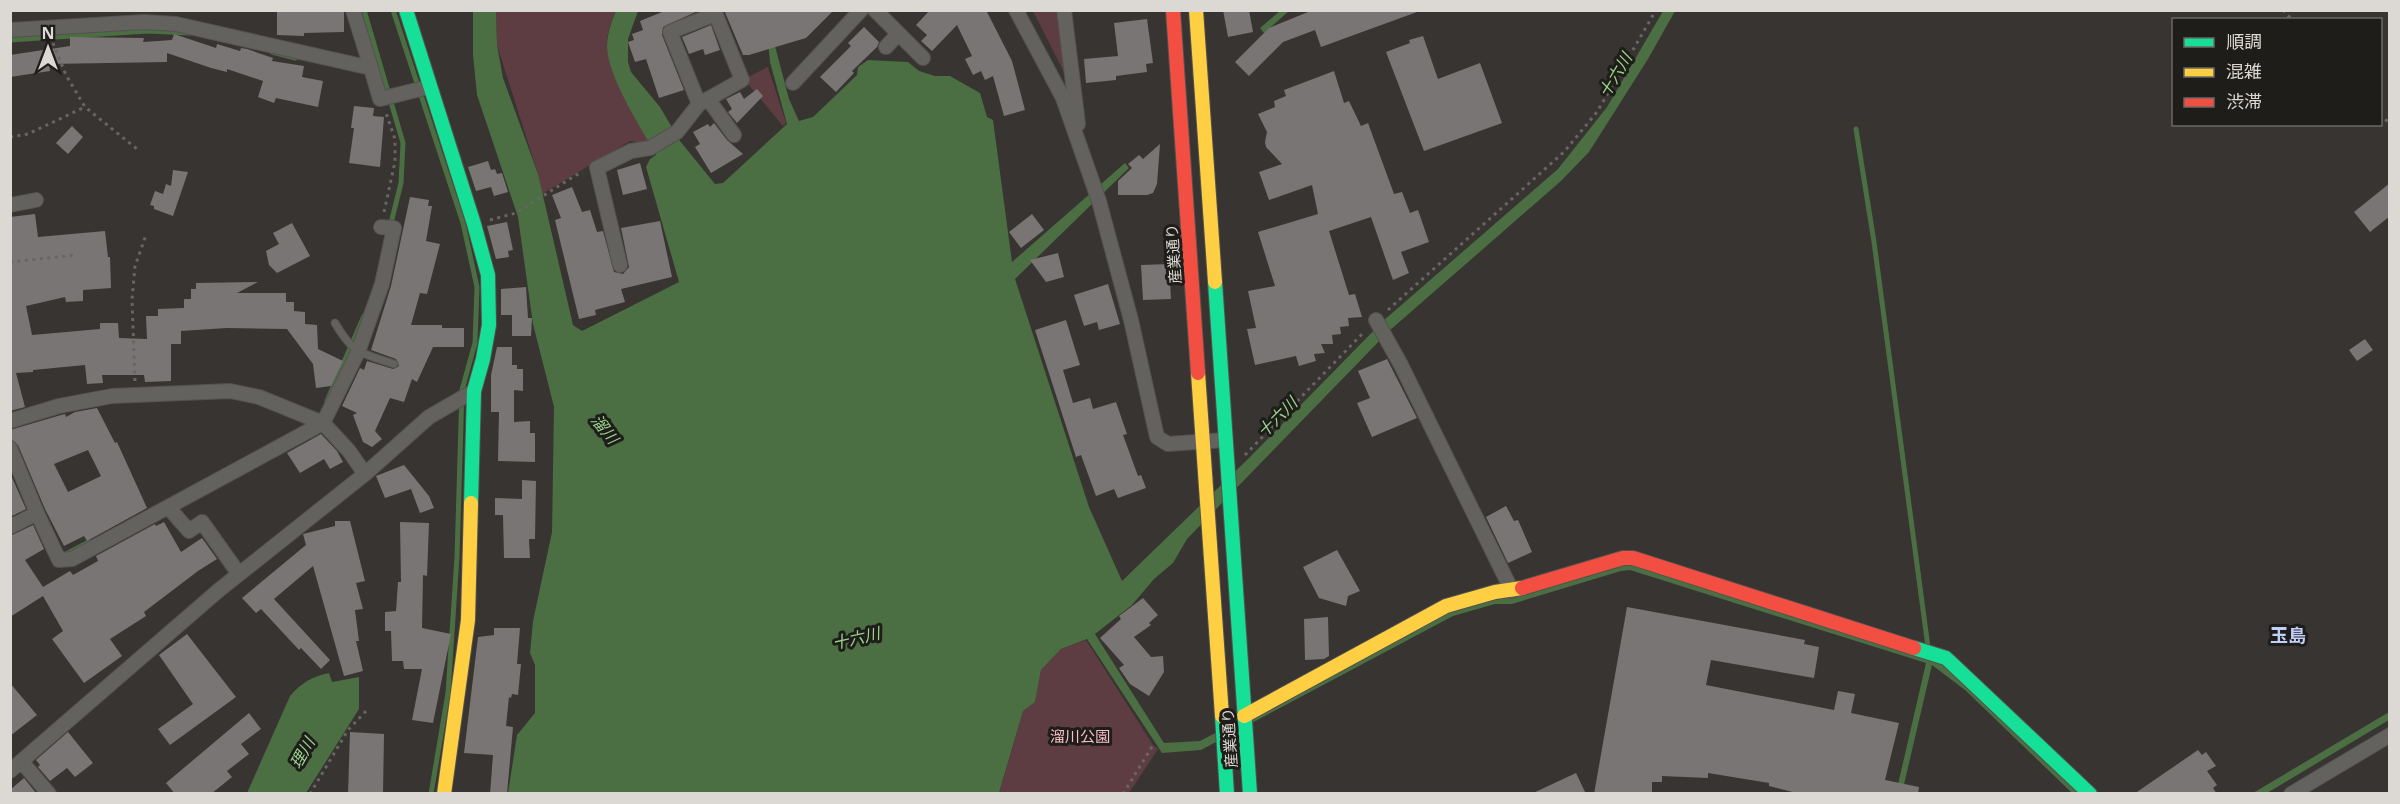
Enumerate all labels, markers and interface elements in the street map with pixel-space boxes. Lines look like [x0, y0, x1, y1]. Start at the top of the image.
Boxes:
north arrow [18, 18, 78, 78]
legend [2172, 18, 2382, 126]
text: N [41, 22, 55, 44]
text: 順調 [2226, 29, 2262, 53]
water label: 十六川 [1593, 47, 1638, 101]
text: 混雑 [2226, 59, 2262, 83]
text: 渋滞 [2226, 89, 2262, 113]
street label: 産業通り [1161, 223, 1185, 285]
water label: 十六川 [1252, 391, 1303, 442]
water label: 溜川 [586, 410, 625, 450]
water label: 十六川 [830, 621, 884, 654]
district label: 玉島 [2270, 623, 2306, 647]
street label: 産業通り [1217, 707, 1241, 769]
park label: 溜川公園 [1050, 726, 1110, 746]
water label: 理川 [284, 732, 321, 772]

